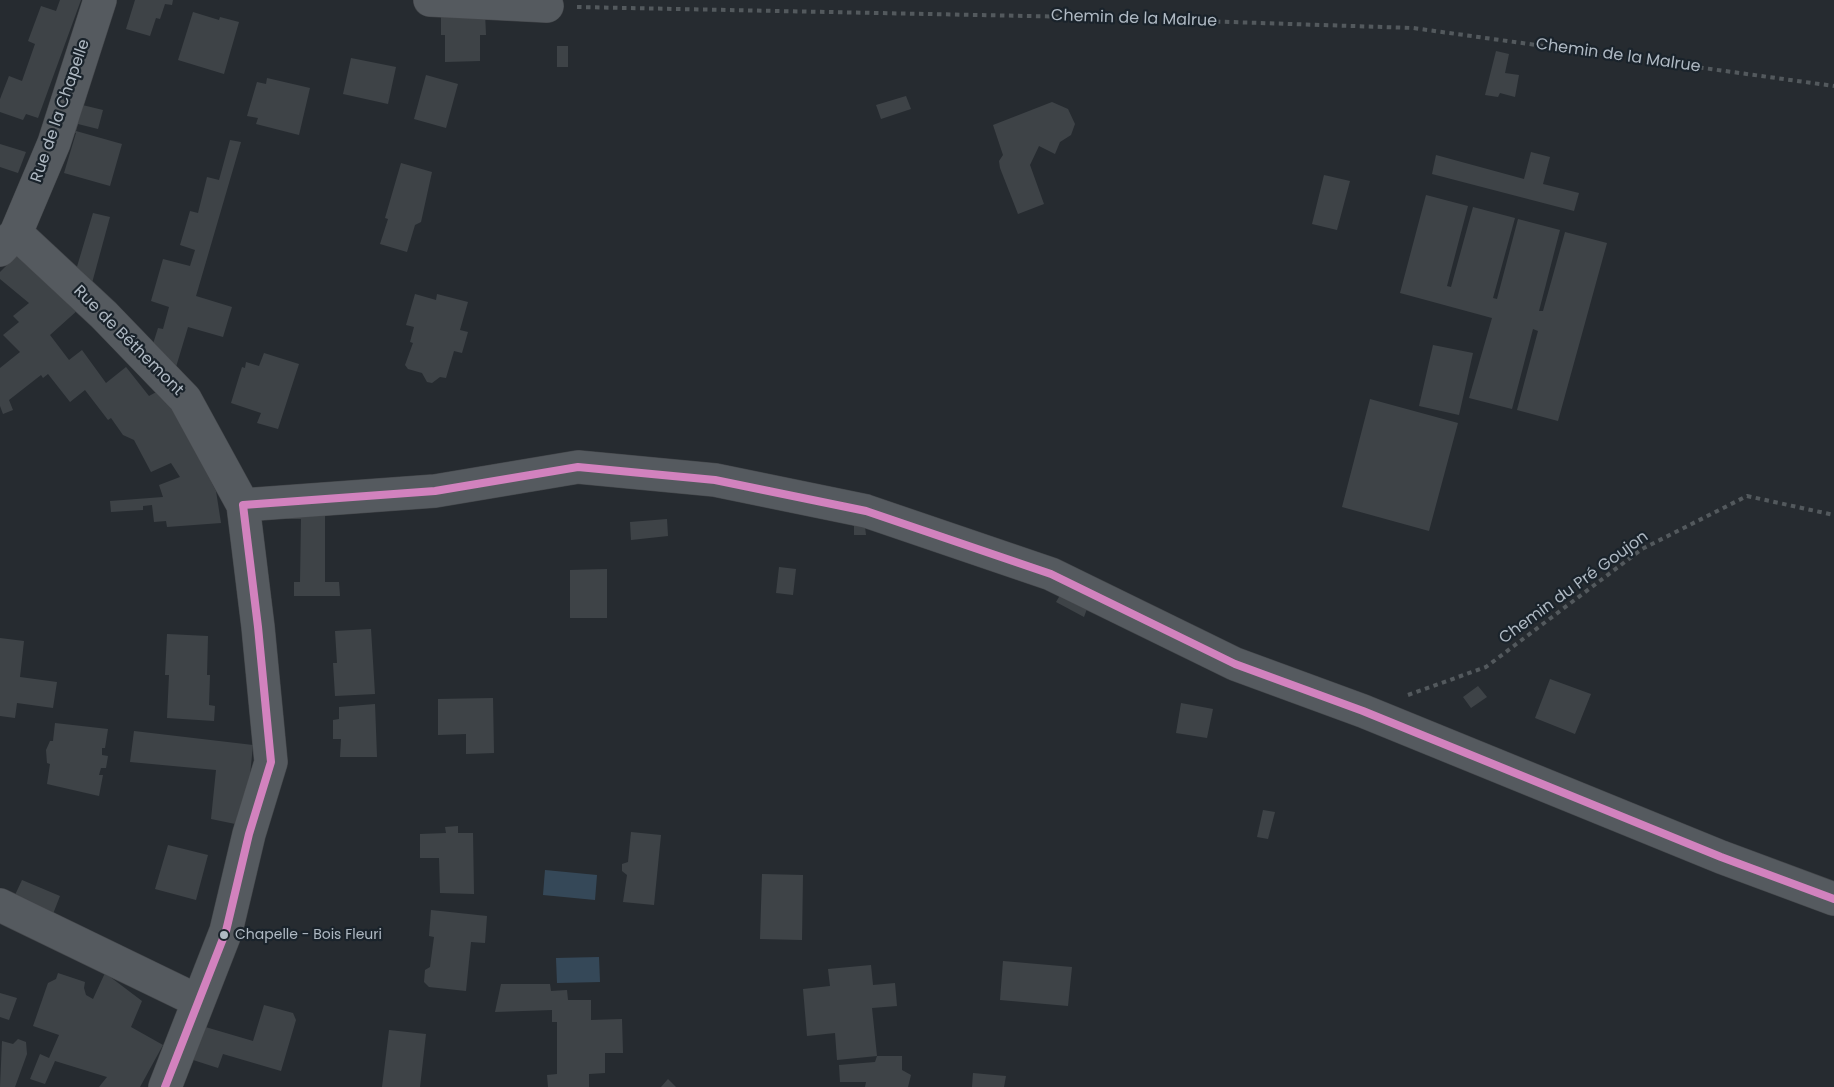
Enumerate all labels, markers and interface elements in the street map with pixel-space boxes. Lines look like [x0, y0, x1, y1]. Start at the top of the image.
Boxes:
street label: Chemin de la Malrue [1051, 7, 1217, 31]
street label: Chemin de la Malrue [1534, 35, 1702, 77]
street label: Rue de la Chapelle [27, 37, 95, 185]
street label: Rue de Béthemont [69, 282, 187, 400]
street label: Chemin du Pré Goujon [1496, 527, 1652, 649]
place label: Chapelle - Bois Fleuri [235, 927, 382, 943]
marker: Chapelle - Bois Fleuri [218, 929, 230, 941]

